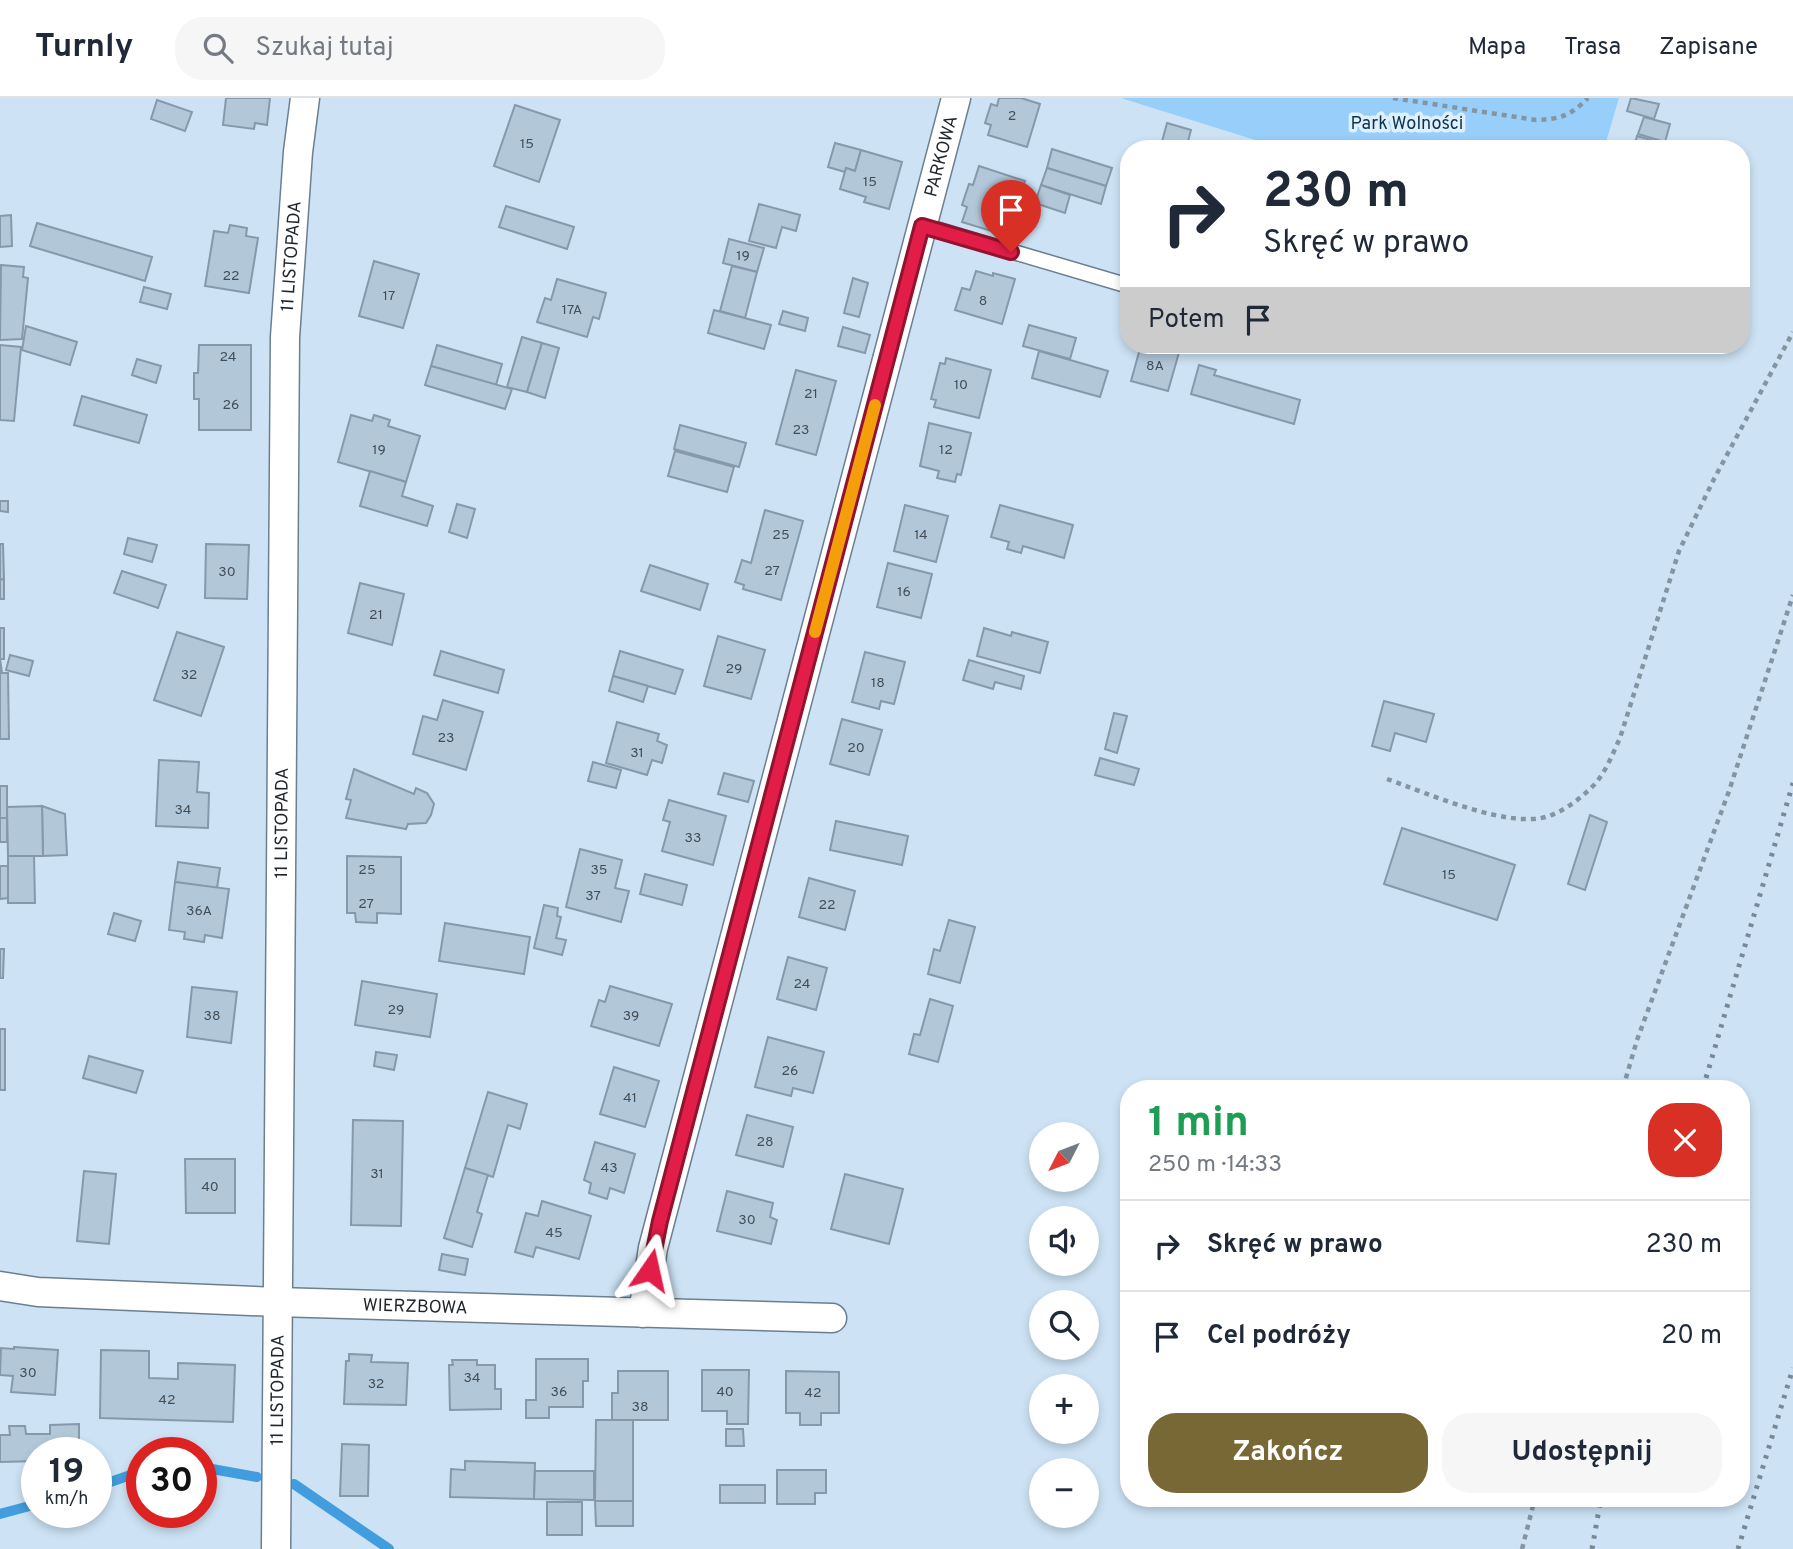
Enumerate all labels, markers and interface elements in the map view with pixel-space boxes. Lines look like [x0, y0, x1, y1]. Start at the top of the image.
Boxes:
search box [175, 17, 665, 80]
text: Turnly [35, 27, 133, 69]
icon: search [199, 29, 237, 67]
text: Szukaj tutaj [255, 32, 394, 65]
text: Mapa [1468, 33, 1526, 63]
text: Trasa [1564, 33, 1621, 63]
text: Zapisane [1659, 33, 1758, 63]
house number: 2 [1008, 108, 1016, 125]
street label: PARKOWA [920, 113, 964, 200]
park label: Park Wolności [1351, 113, 1463, 136]
house number: 15 [520, 136, 534, 153]
text: 230 m [1263, 163, 1409, 225]
icon: right [1148, 168, 1239, 259]
house number: 15 [863, 174, 877, 191]
pin [981, 180, 1041, 252]
icon: arrive [992, 191, 1030, 229]
street label: 11 LISTOPADA [277, 200, 308, 313]
text: Skręć w prawo [1263, 224, 1469, 264]
house number: 19 [736, 248, 750, 265]
house number: 22 [222, 268, 240, 285]
house number: 17 [383, 288, 395, 305]
house number: 8 [979, 293, 987, 310]
icon: arrive [1239, 301, 1277, 339]
house number: 17A [562, 302, 582, 319]
text: Potem [1148, 304, 1225, 337]
house number: 24 [219, 349, 237, 366]
house number: 8A [1146, 358, 1164, 375]
house number: 10 [954, 377, 968, 394]
house number: 21 [804, 386, 818, 403]
house number: 26 [223, 397, 239, 414]
house number: 23 [793, 422, 810, 439]
house number: 19 [372, 442, 386, 459]
house number: 12 [939, 442, 953, 459]
house number: 25 [772, 527, 790, 544]
house number: 14 [914, 527, 928, 544]
house number: 27 [764, 563, 780, 580]
house number: 30 [218, 564, 236, 581]
house number: 16 [897, 584, 911, 601]
house number: 21 [369, 607, 383, 624]
house number: 29 [726, 661, 742, 678]
house number: 32 [181, 667, 197, 684]
house number: 18 [871, 675, 885, 692]
house number: 23 [438, 730, 455, 747]
house number: 20 [847, 740, 865, 757]
house number: 31 [630, 745, 644, 762]
street label: 11 LISTOPADA [271, 767, 295, 879]
house number: 34 [174, 802, 192, 819]
house number: 33 [685, 830, 701, 847]
house number: 25 [358, 862, 376, 879]
house number: 35 [590, 862, 608, 879]
house number: 15 [1442, 867, 1456, 884]
house number: 37 [585, 888, 601, 905]
house number: 27 [358, 896, 374, 913]
house number: 22 [818, 897, 836, 914]
house number: 36A [186, 903, 212, 920]
house number: 24 [793, 976, 811, 993]
house number: 29 [388, 1002, 404, 1019]
house number: 38 [204, 1008, 220, 1025]
house number: 39 [623, 1008, 639, 1025]
house number: 26 [782, 1063, 798, 1080]
house number: 41 [623, 1090, 637, 1107]
text: 1 min [1148, 1098, 1249, 1151]
button: close [1648, 1103, 1722, 1177]
north arrow [1029, 1122, 1099, 1192]
map controls [1029, 1122, 1099, 1528]
house number: 28 [756, 1134, 774, 1151]
text: 250 m · 14:33 [1148, 1151, 1282, 1180]
house number: 43 [600, 1160, 618, 1177]
house number: 31 [370, 1166, 384, 1183]
house number: 40 [201, 1179, 219, 1196]
button: sound [1029, 1206, 1099, 1276]
house number: 30 [738, 1212, 756, 1229]
house number: 45 [545, 1225, 563, 1242]
icon: right [1148, 1227, 1186, 1265]
text: Skręć w prawo [1207, 1229, 1383, 1262]
text: 230 m [1646, 1229, 1722, 1262]
position arrow [613, 1233, 687, 1307]
button: search [1029, 1290, 1099, 1360]
street label: WIERZBOWA [362, 1294, 468, 1320]
icon: arrive [1148, 1318, 1186, 1356]
text: Cel podróży [1207, 1320, 1351, 1353]
text: 20 m [1661, 1320, 1722, 1353]
street label: 11 LISTOPADA [267, 1334, 291, 1446]
house number: 30 [19, 1365, 37, 1382]
house number: 34 [463, 1370, 481, 1387]
button: + [1029, 1374, 1099, 1444]
house number: 32 [368, 1376, 384, 1393]
house number: 36 [551, 1384, 567, 1401]
house number: 40 [716, 1384, 734, 1401]
house number: 42 [804, 1385, 822, 1402]
house number: 42 [158, 1392, 176, 1409]
house number: 38 [632, 1399, 648, 1416]
button: Zakończ [1148, 1413, 1428, 1493]
button: Udostępnij [1442, 1413, 1722, 1493]
speed limit sign: 30 [126, 1437, 217, 1528]
text: 19 [49, 1451, 84, 1495]
button: − [1029, 1458, 1099, 1528]
text: km/h [45, 1488, 88, 1511]

